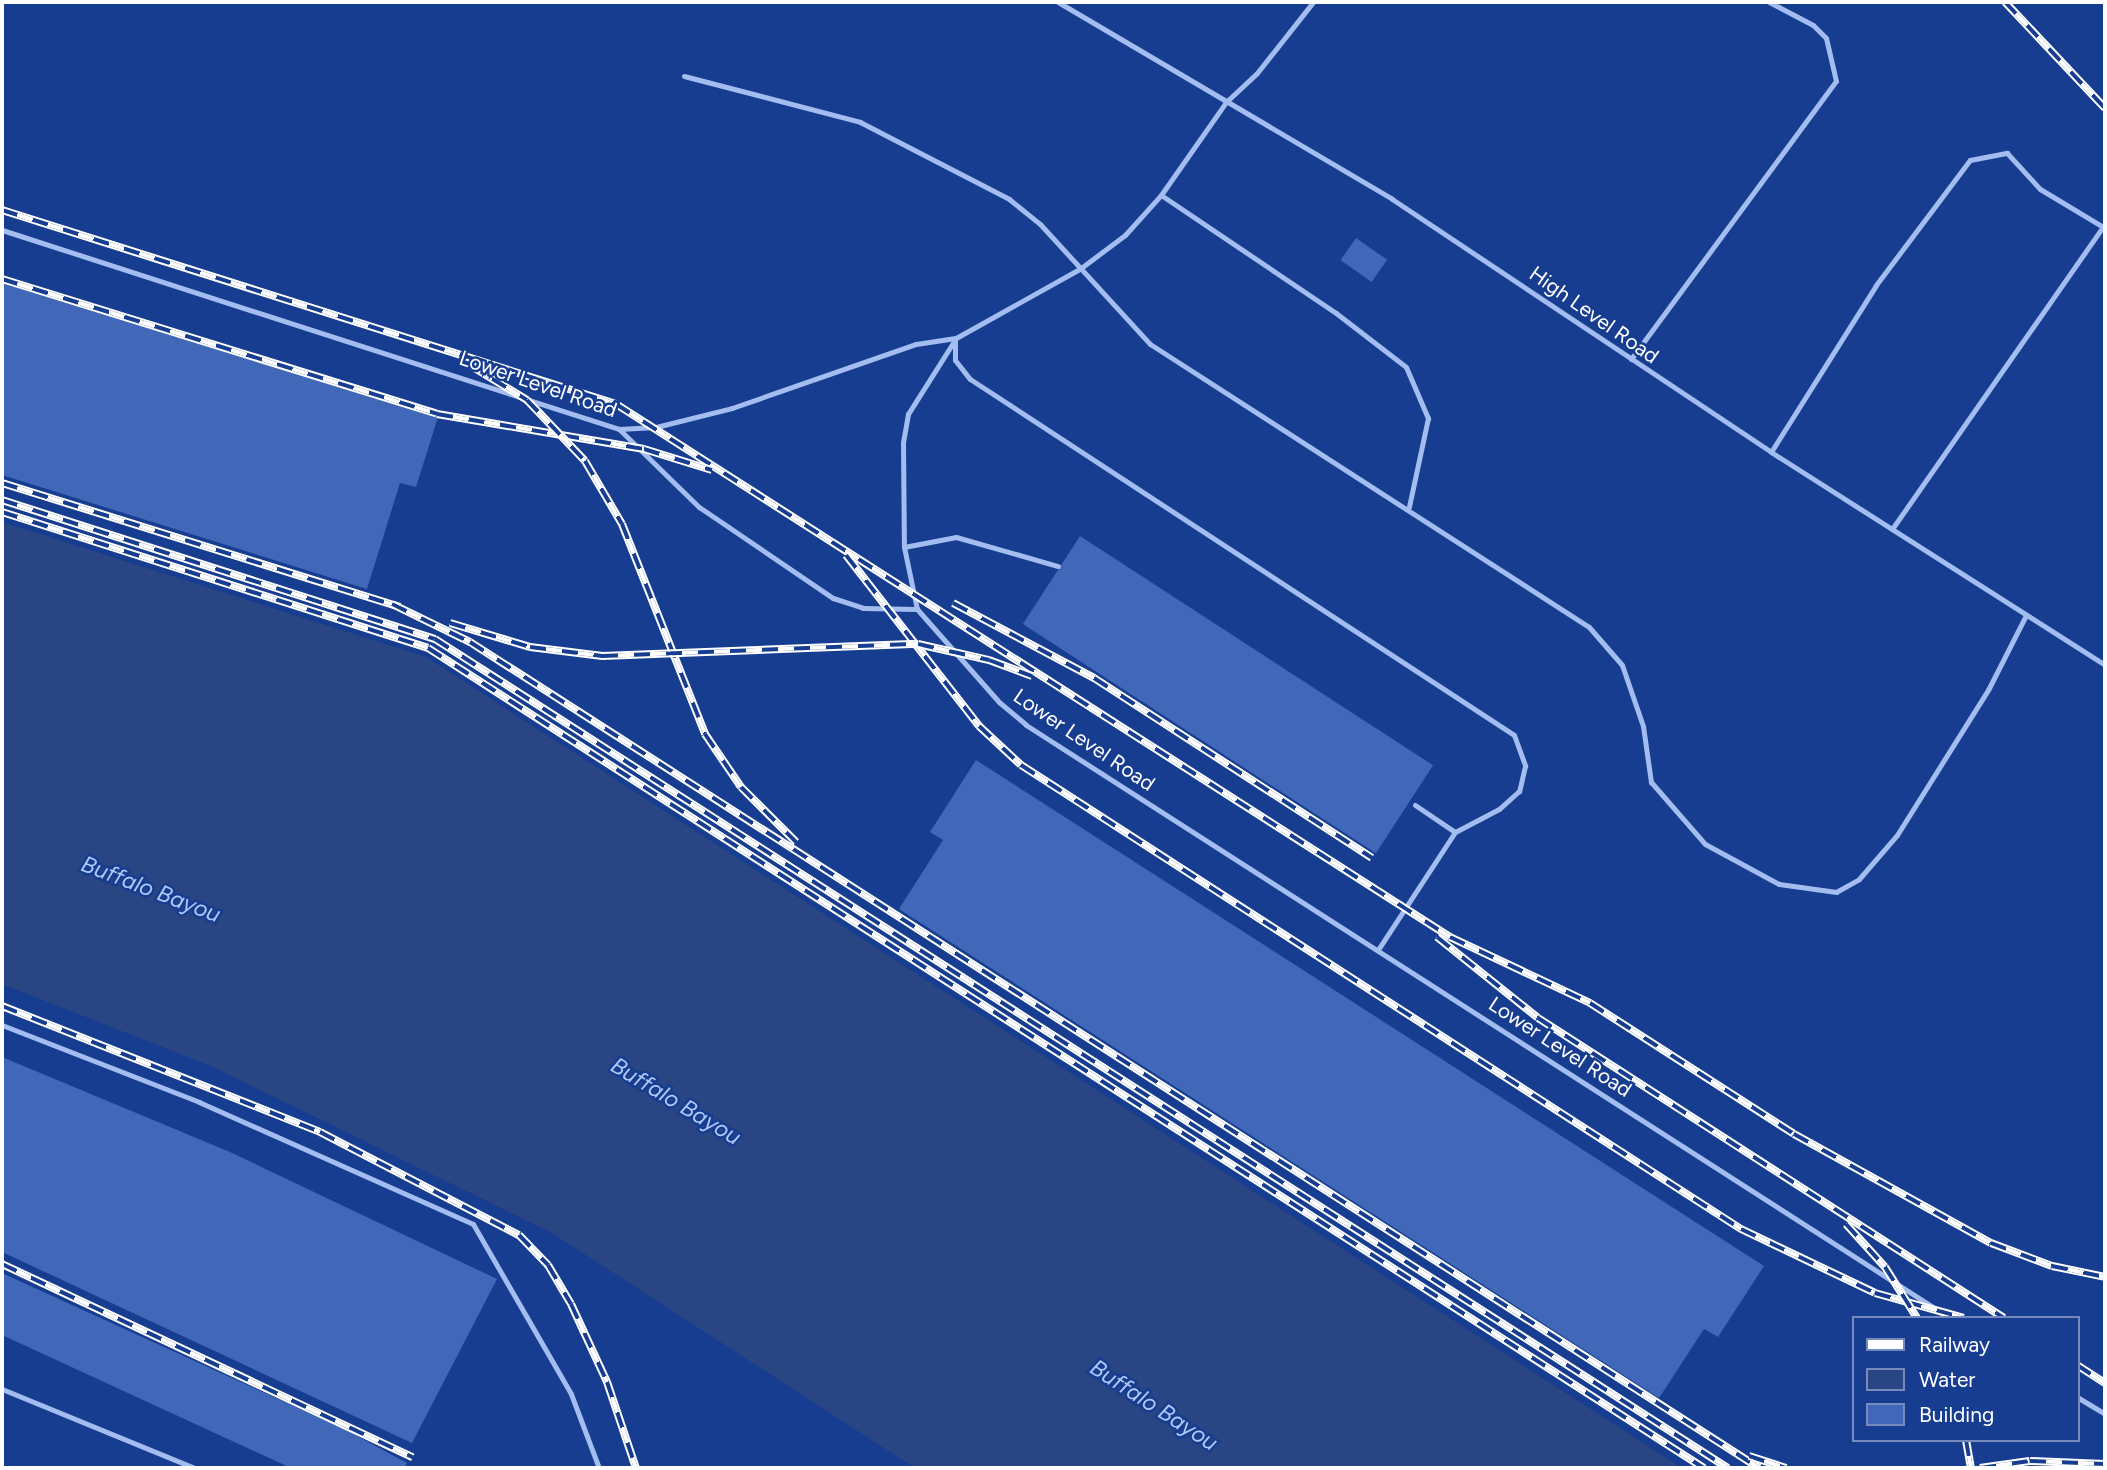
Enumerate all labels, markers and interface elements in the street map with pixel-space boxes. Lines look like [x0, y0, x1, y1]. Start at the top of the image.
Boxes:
street label: High Level Road [1524, 261, 1664, 369]
street label: Lower Level Road [456, 345, 620, 423]
street label: Lower Level Road [1008, 683, 1160, 797]
water label: Buffalo Bayou [77, 850, 225, 928]
street label: Lower Level Road [1484, 991, 1636, 1103]
water label: Buffalo Bayou [606, 1051, 746, 1151]
legend [1852, 1316, 2079, 1442]
text: Railway [1919, 1332, 1990, 1357]
water label: Buffalo Bayou [1085, 1353, 1223, 1457]
text: Water [1919, 1367, 1975, 1392]
text: Building [1919, 1402, 1994, 1427]

